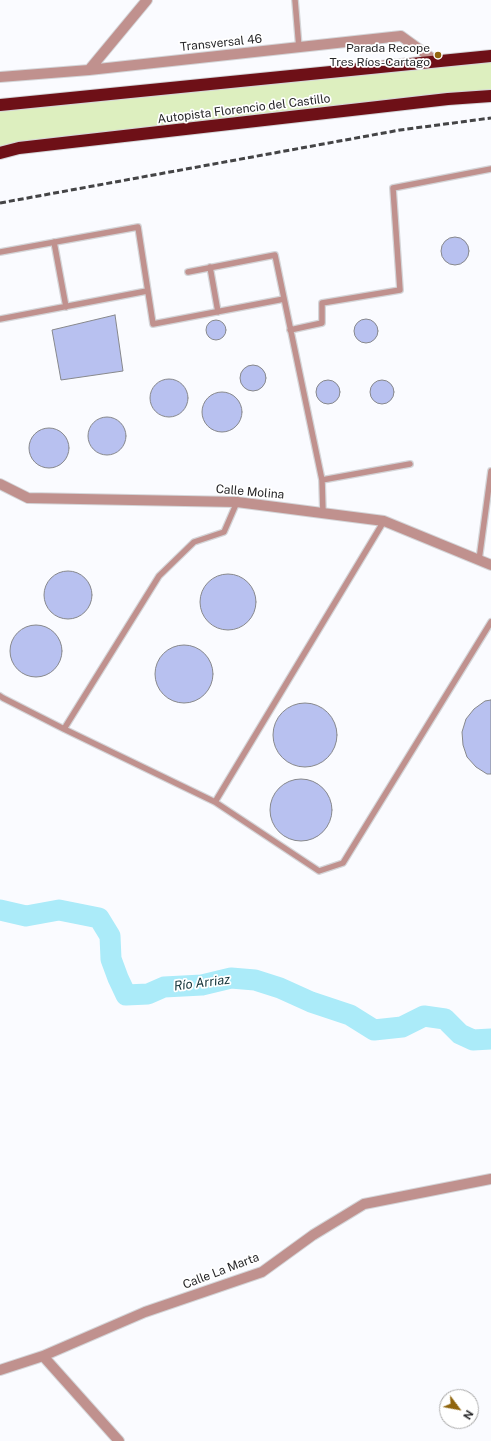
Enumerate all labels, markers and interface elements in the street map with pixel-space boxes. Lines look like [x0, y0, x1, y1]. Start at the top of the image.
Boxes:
street label: Transversal 46 [179, 32, 263, 54]
place label: Parada Recope Tres Ríos-Cartago [330, 41, 430, 69]
marker: Parada Recope Tres Ríos-Cartago [433, 50, 443, 60]
street label: Autopista Florencio del Castillo [157, 91, 331, 127]
street label: Calle Molina [215, 482, 285, 502]
water label: Río Arriaz [173, 972, 231, 994]
street label: Calle La Marta [181, 1250, 261, 1292]
north arrow [439, 1389, 479, 1429]
text: N [461, 1408, 476, 1422]

